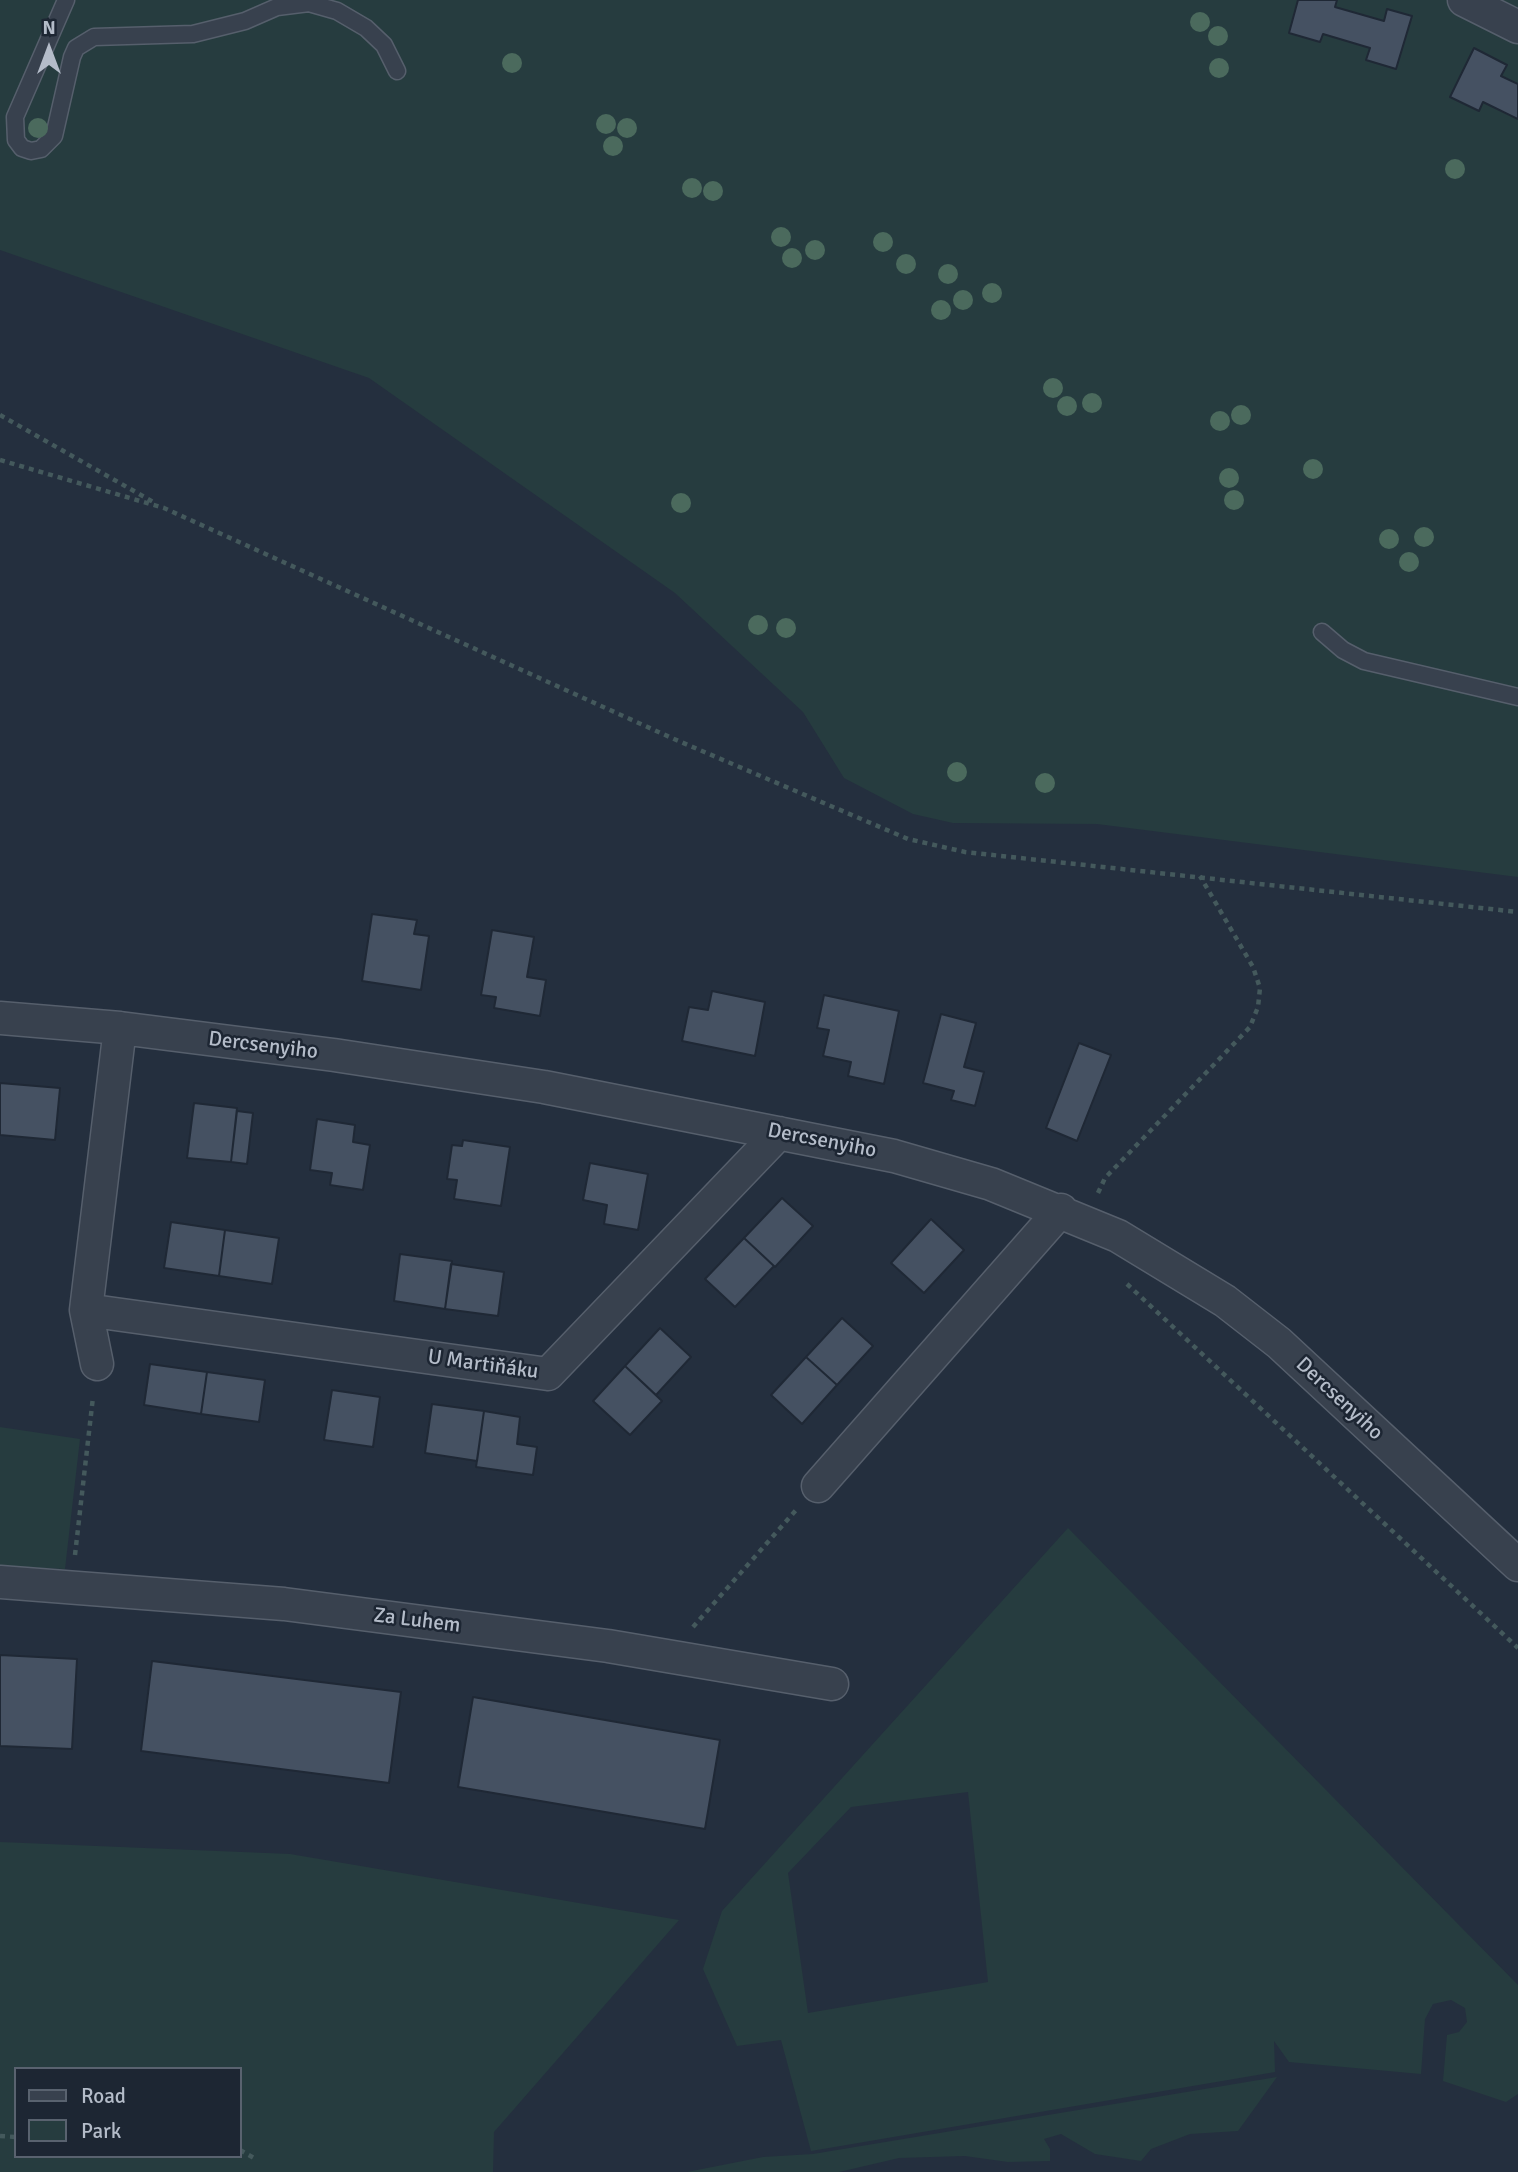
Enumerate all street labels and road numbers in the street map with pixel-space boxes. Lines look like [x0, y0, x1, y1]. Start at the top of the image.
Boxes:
street label: Dercsenyiho [207, 1027, 319, 1065]
street label: Dercsenyiho [766, 1118, 878, 1164]
street label: U Martiňáku [426, 1345, 540, 1385]
street label: Dercsenyiho [1290, 1352, 1388, 1446]
street label: Za Luhem [372, 1603, 462, 1639]

